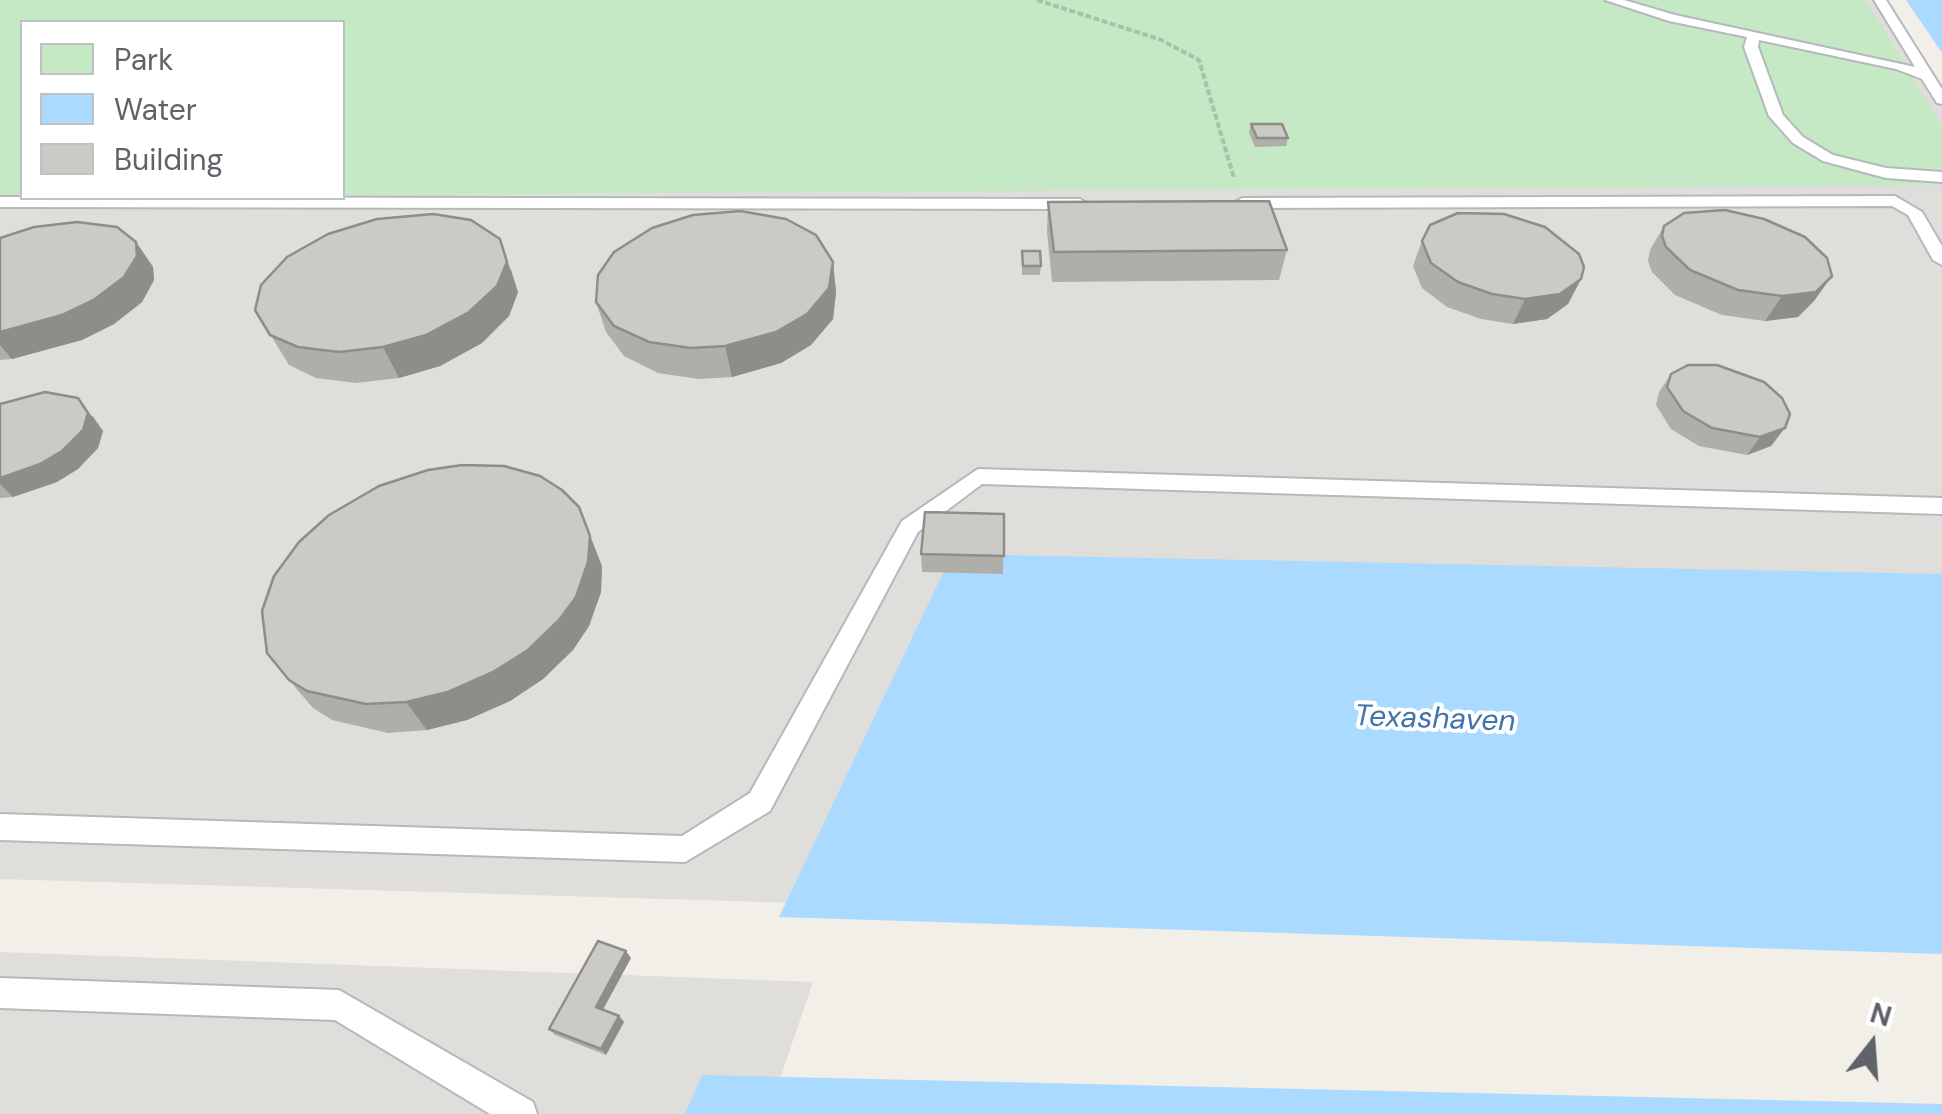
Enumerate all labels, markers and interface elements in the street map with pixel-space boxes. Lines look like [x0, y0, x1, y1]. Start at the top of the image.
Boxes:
legend [20, 20, 345, 200]
text: Park [114, 40, 173, 79]
text: Water [114, 90, 197, 129]
text: Building [114, 140, 223, 179]
water label: Texashaven [1354, 699, 1516, 741]
north arrow [1822, 994, 1922, 1094]
text: N [1866, 994, 1896, 1036]

